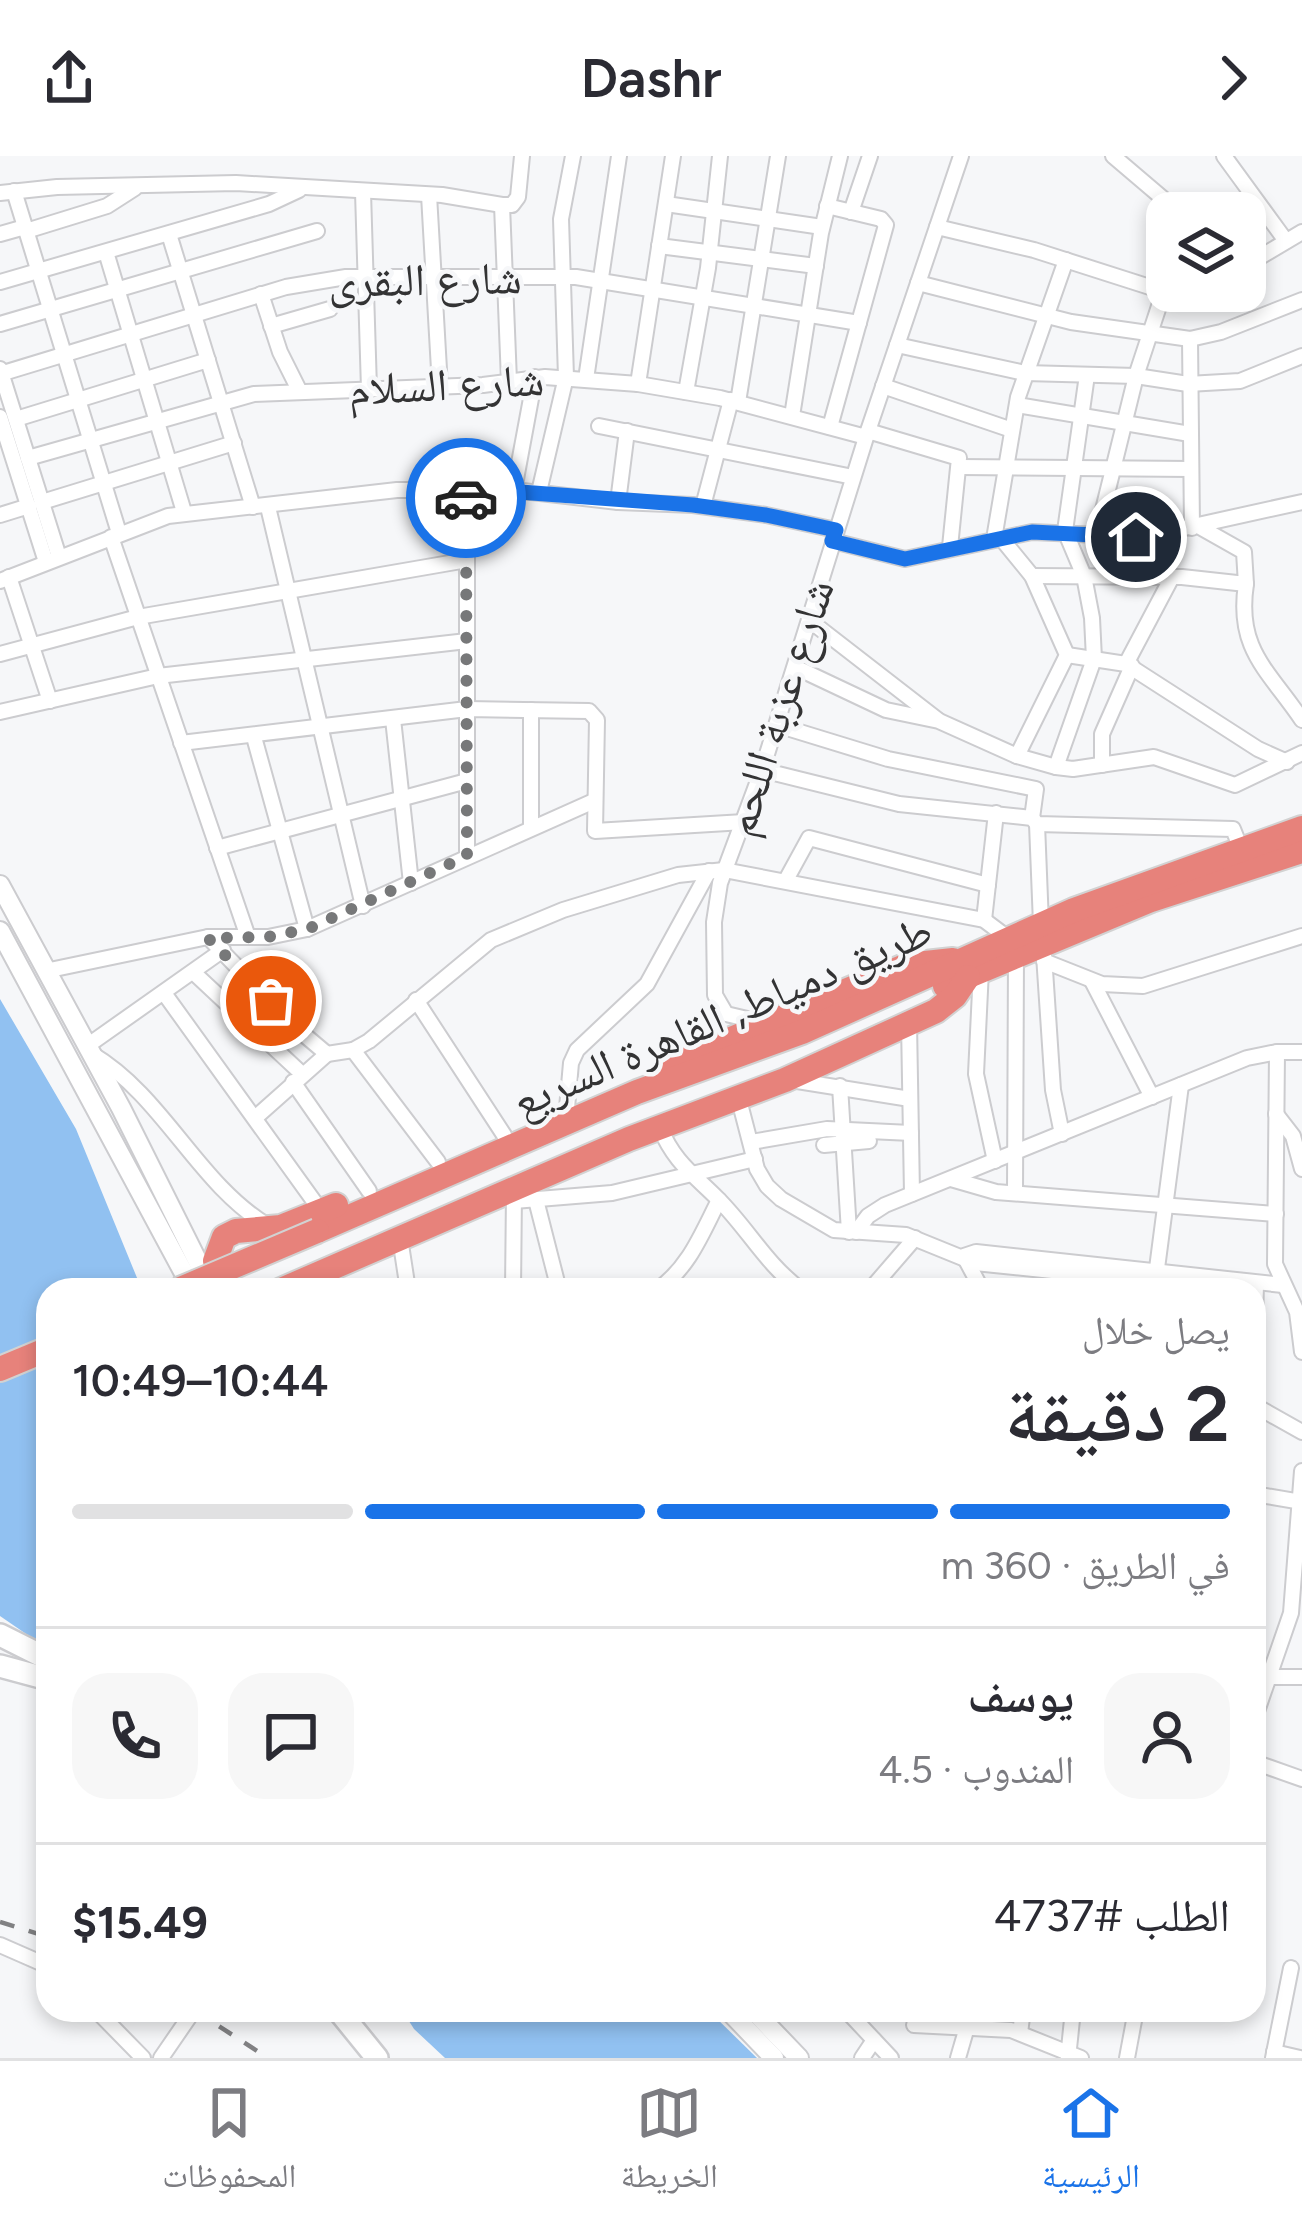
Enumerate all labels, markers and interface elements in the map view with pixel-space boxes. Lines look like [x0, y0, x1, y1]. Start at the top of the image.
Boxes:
icon: share [36, 45, 102, 111]
icon: forward [1200, 45, 1266, 111]
text: Dashr [580, 46, 722, 111]
map controls [1146, 192, 1266, 312]
button: layers [1146, 192, 1266, 312]
street label: شارع البقرى [328, 250, 522, 310]
street label: شارع السلام [347, 352, 546, 420]
courier [406, 438, 526, 558]
icon: car [433, 465, 499, 531]
pin [1085, 486, 1187, 588]
icon: home [1103, 504, 1169, 570]
street label: شارع عزبة اللحم [711, 572, 848, 843]
street label: طريق دمياط, القاهرة السريع [504, 902, 941, 1130]
pin [220, 950, 322, 1052]
icon: bag [238, 968, 304, 1034]
text: يصل خلال [1082, 1307, 1230, 1354]
text: 10:44–10:49 [72, 1353, 329, 1407]
text: 2 دقيقة [1005, 1367, 1230, 1461]
text: في الطريق · 360 m [941, 1542, 1230, 1589]
text: يوسف [968, 1669, 1074, 1723]
button: phone [72, 1673, 198, 1799]
button: chat [228, 1673, 354, 1799]
button: person [1104, 1673, 1230, 1799]
text: المندوب · 4.5 [878, 1746, 1074, 1793]
text: الطلب #4737 [993, 1888, 1230, 1942]
text: $15.49 [72, 1895, 208, 1949]
tab: المحفوظات [162, 2080, 296, 2208]
tab: الخريطة [621, 2080, 718, 2208]
tab: الرئيسية [1042, 2080, 1140, 2208]

